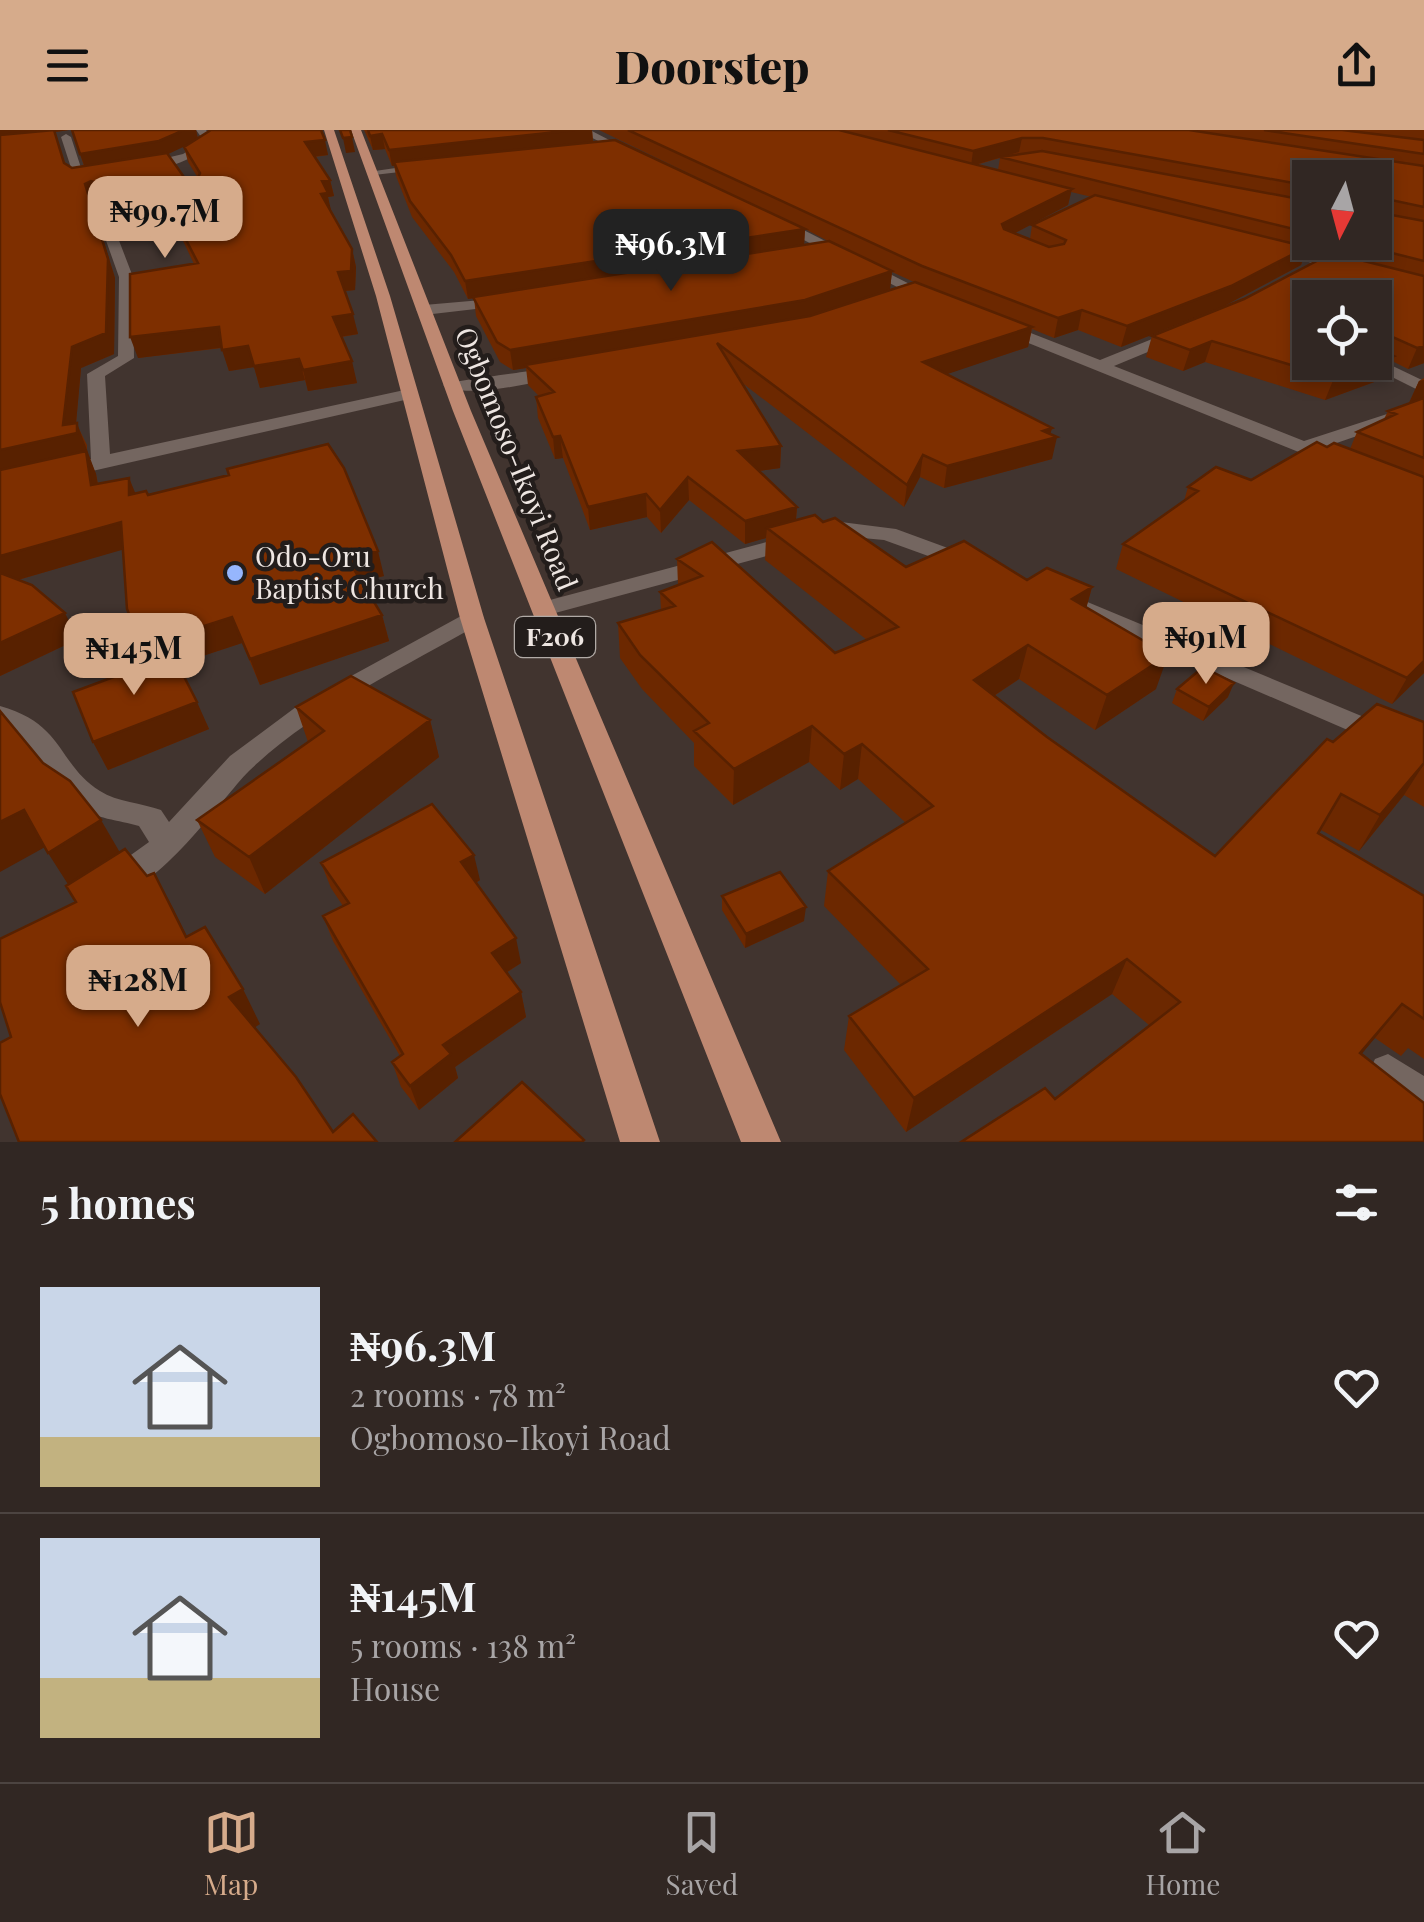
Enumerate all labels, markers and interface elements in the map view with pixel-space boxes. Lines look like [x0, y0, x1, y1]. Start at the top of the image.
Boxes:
text: Doorstep [615, 35, 809, 95]
icon: menu [40, 38, 95, 93]
icon: share [1329, 38, 1384, 93]
north arrow [1292, 160, 1392, 260]
map controls [1292, 160, 1392, 380]
pin: ₦99.7M [84, 176, 246, 261]
text: ₦99.7M [110, 187, 220, 230]
pin: ₦96.3M [590, 209, 752, 294]
text: ₦96.3M [615, 220, 727, 263]
button: locate [1292, 280, 1392, 380]
street label: Ogbomoso-Ikoyi Road [448, 321, 587, 595]
place label: Odo-Oru Baptist Church [255, 537, 444, 606]
marker: Odo-Oru Baptist Church [224, 562, 246, 584]
pin: ₦91M [1147, 602, 1265, 687]
pin: ₦145M [64, 613, 204, 698]
text: ₦91M [1165, 613, 1247, 656]
road number: F206 [515, 617, 595, 657]
text: ₦145M [86, 624, 182, 667]
pin: ₦128M [68, 945, 208, 1030]
text: ₦128M [88, 956, 188, 999]
text: 5 homes [40, 1174, 196, 1230]
icon: filters [1329, 1175, 1384, 1230]
text: ₦96.3M [350, 1316, 497, 1372]
icon: home [120, 1327, 240, 1447]
icon: heart [1329, 1360, 1384, 1415]
text: 2 rooms · 78 m² [350, 1372, 566, 1415]
text: Ogbomoso-Ikoyi Road [350, 1415, 671, 1458]
text: ₦145M [350, 1567, 477, 1623]
icon: home [120, 1578, 240, 1698]
icon: heart [1329, 1611, 1384, 1666]
text: 5 rooms · 138 m² [350, 1623, 576, 1666]
text: House [350, 1666, 440, 1709]
tab: Map [204, 1805, 259, 1902]
tab: Saved [666, 1805, 738, 1902]
tab: Home [1145, 1805, 1220, 1902]

